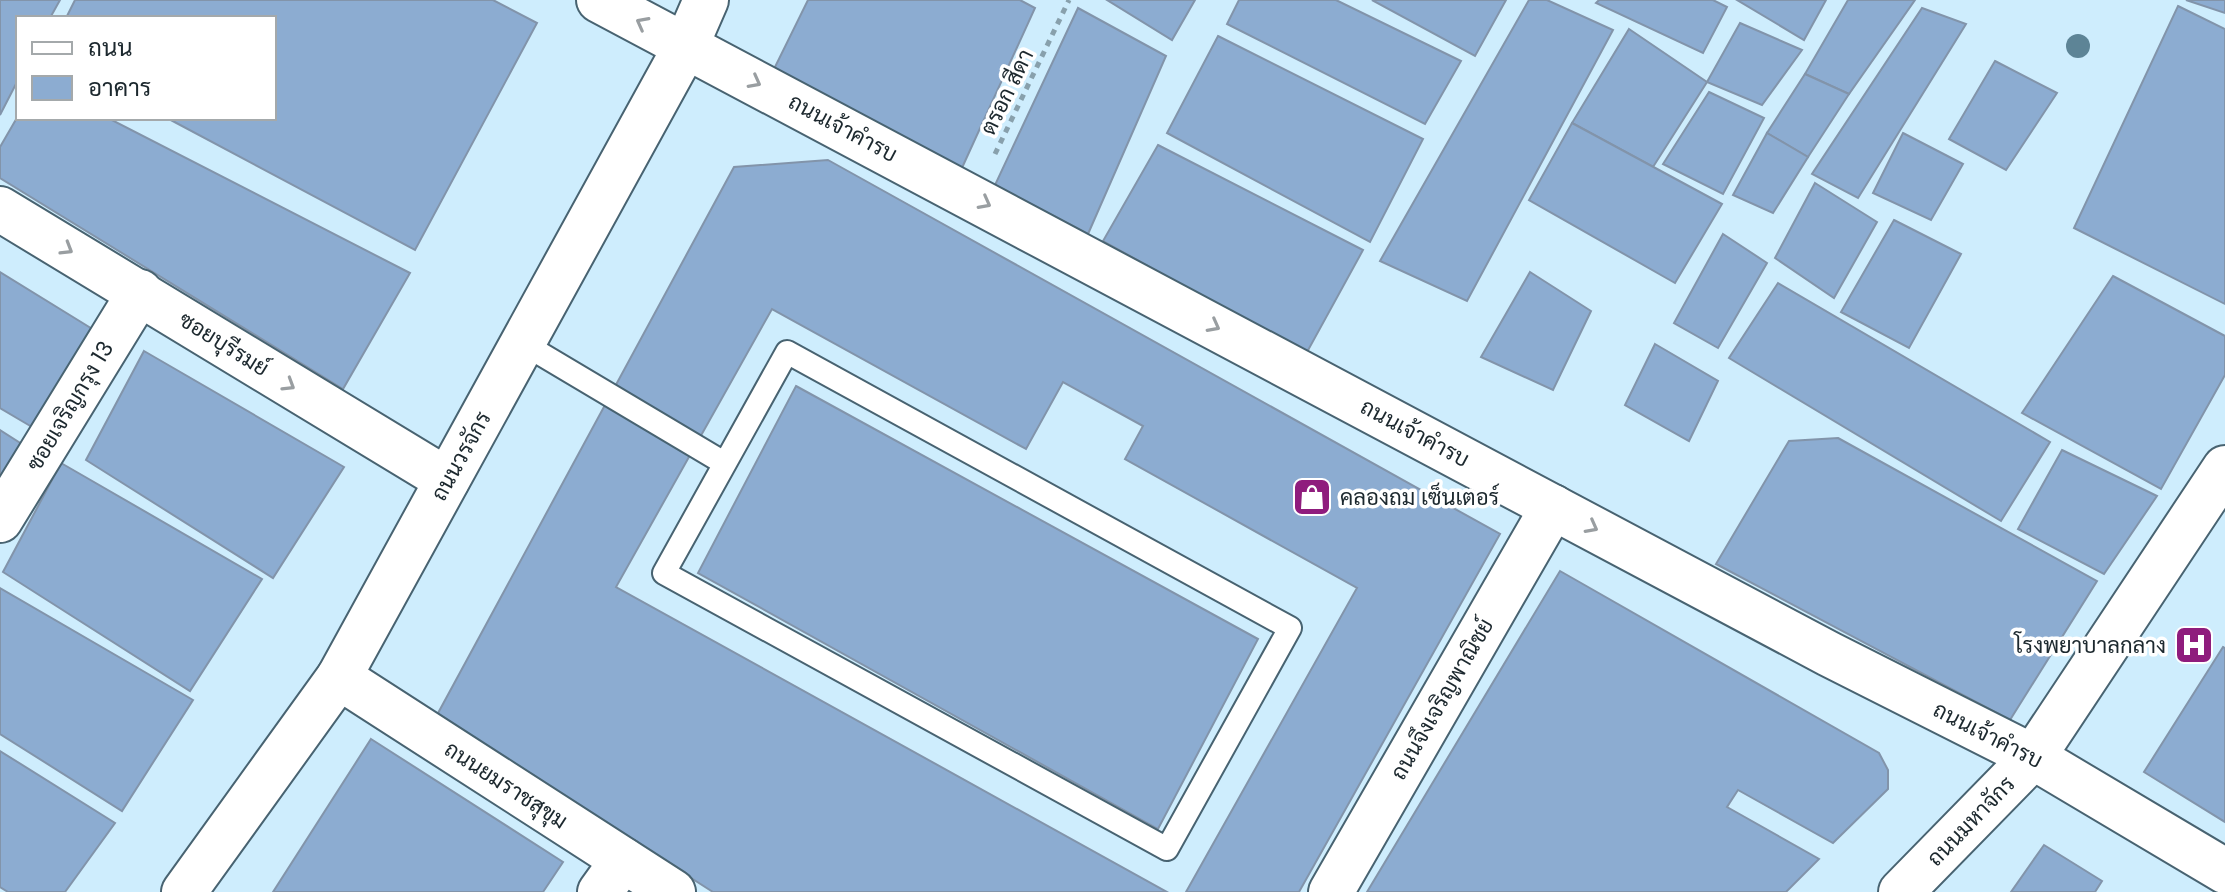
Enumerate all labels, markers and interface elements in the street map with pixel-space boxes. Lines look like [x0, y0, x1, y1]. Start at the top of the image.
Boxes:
legend [16, 16, 276, 120]
one-way arrow [636, 17, 651, 32]
text: ถนน [88, 31, 133, 64]
street label: ตรอก สีดา [973, 44, 1041, 140]
text: อาคาร [88, 71, 151, 104]
one-way arrow [746, 73, 761, 88]
street label: ถนนเจ้าคำรบ [783, 86, 903, 170]
one-way arrow [976, 194, 991, 209]
one-way arrow [58, 239, 73, 255]
street label: ซอยบุรีรมย์ [173, 304, 275, 384]
one-way arrow [1206, 316, 1221, 331]
street label: ซอยเจริญกรุง 13 [19, 335, 121, 477]
one-way arrow [280, 375, 295, 391]
street label: ถนนเจ้าคำรบ [1355, 391, 1475, 475]
street label: ถนนวรจักร [424, 406, 498, 506]
shop icon: คลองถม เซ็นเตอร์ [1291, 476, 1333, 518]
place label: คลองถม เซ็นเตอร์ [1340, 482, 1499, 513]
one-way arrow [1583, 517, 1597, 533]
street label: ถนนจึงเจริญพาณิชย์ [1383, 613, 1501, 785]
hospital icon: โรงพยาบาลกลาง [2173, 624, 2215, 666]
place label: โรงพยาบาลกลาง [2013, 630, 2166, 661]
street label: ถนนเจ้าคำรบ [1928, 694, 2048, 776]
street label: ถนนยมราชสุขุม [438, 734, 574, 836]
street label: ถนนมหาจักร [1920, 769, 2022, 873]

